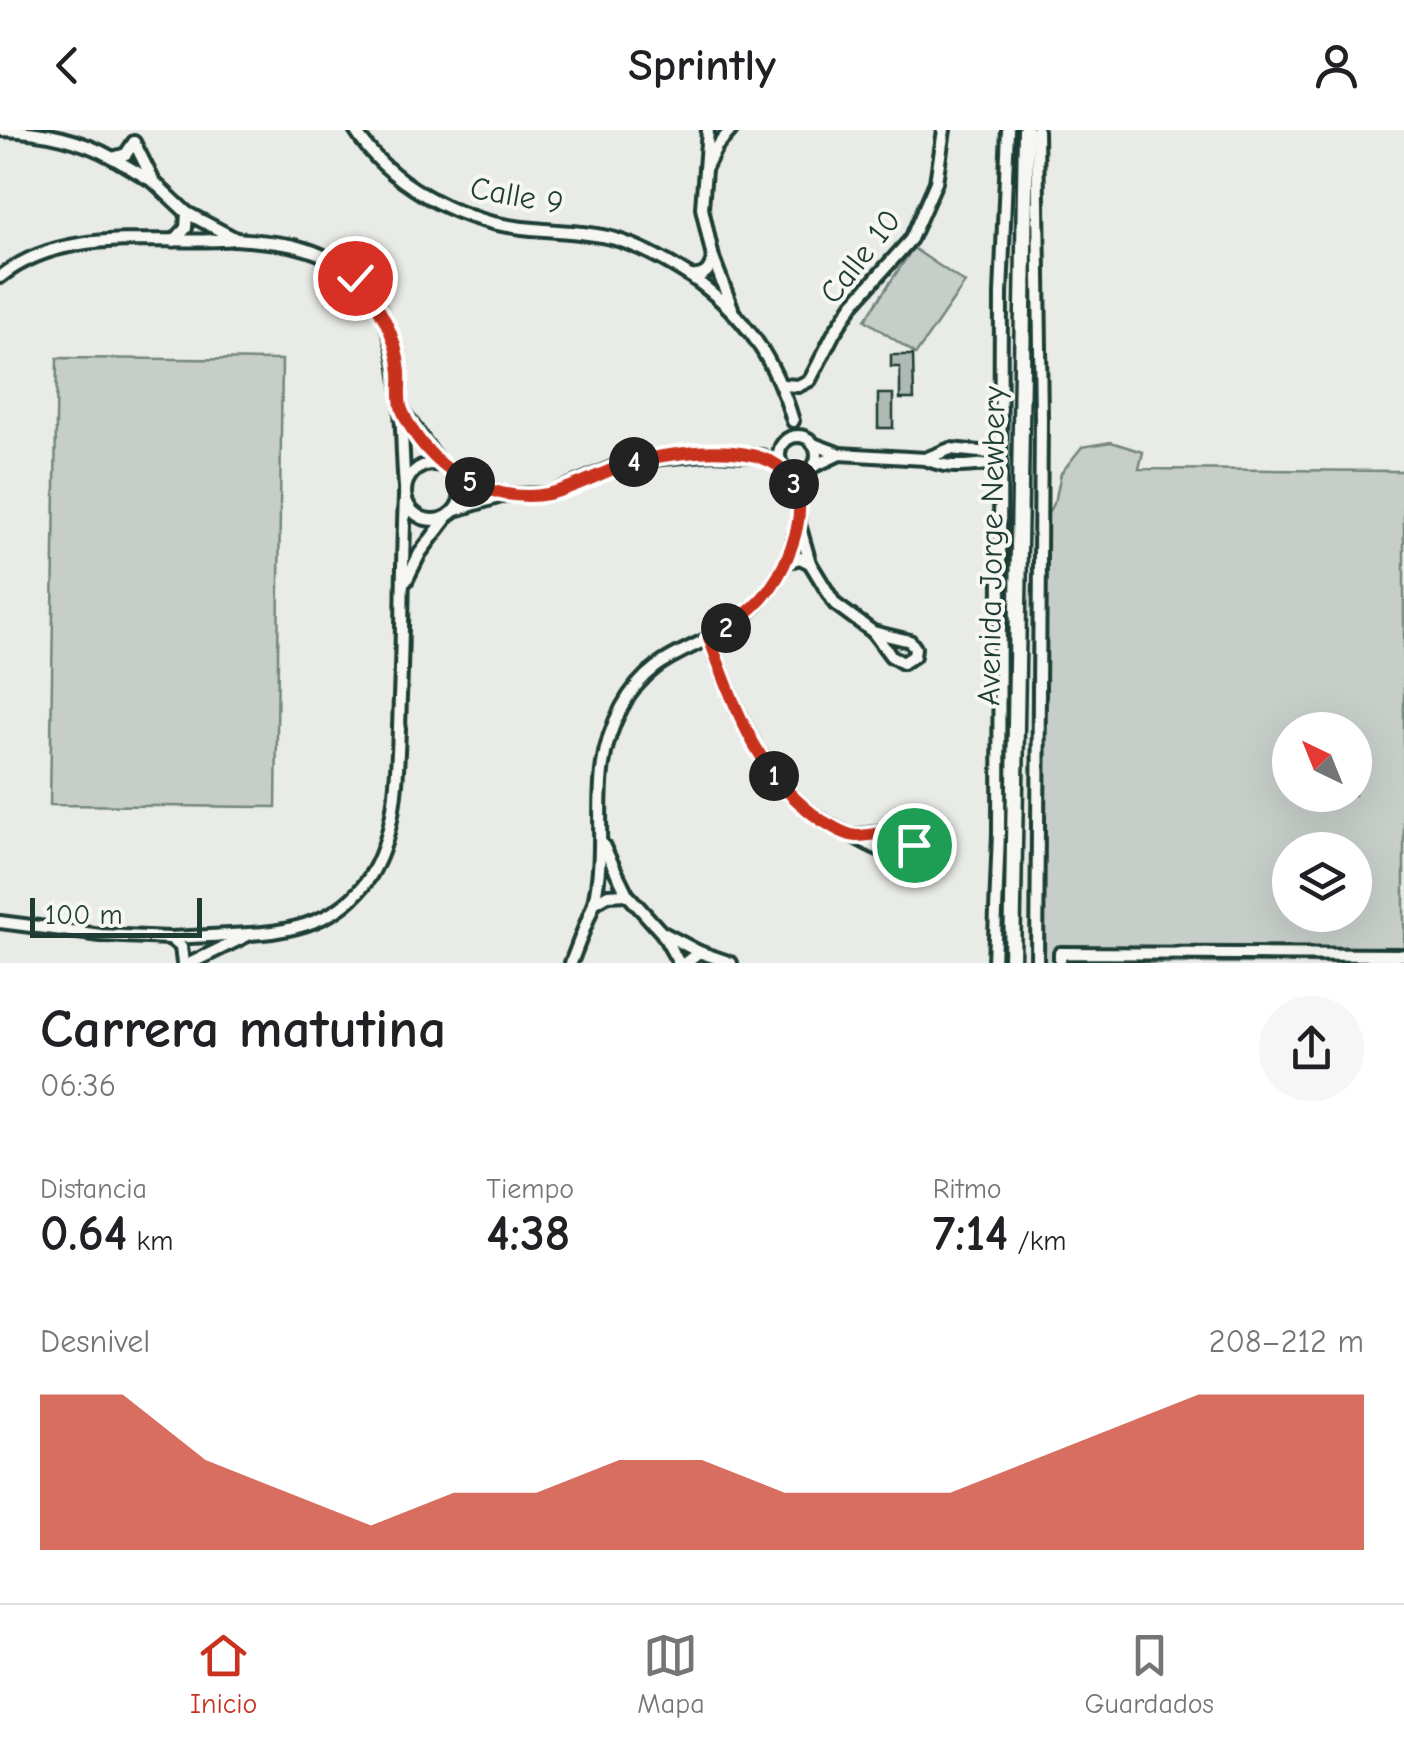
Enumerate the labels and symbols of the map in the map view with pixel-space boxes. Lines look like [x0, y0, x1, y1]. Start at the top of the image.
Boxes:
street label: Calle 9 [467, 169, 566, 222]
street label: Calle 10 [812, 202, 909, 311]
pin [313, 236, 398, 321]
street label: Avenida Jorge Newbery [970, 385, 1013, 706]
pin: 4 [609, 437, 659, 487]
pin: 5 [445, 457, 495, 507]
pin: 3 [769, 459, 819, 509]
pin: 2 [701, 603, 751, 653]
north arrow [1272, 712, 1372, 812]
pin: 1 [749, 751, 799, 801]
pin [872, 803, 957, 888]
scale bar [30, 893, 202, 938]

